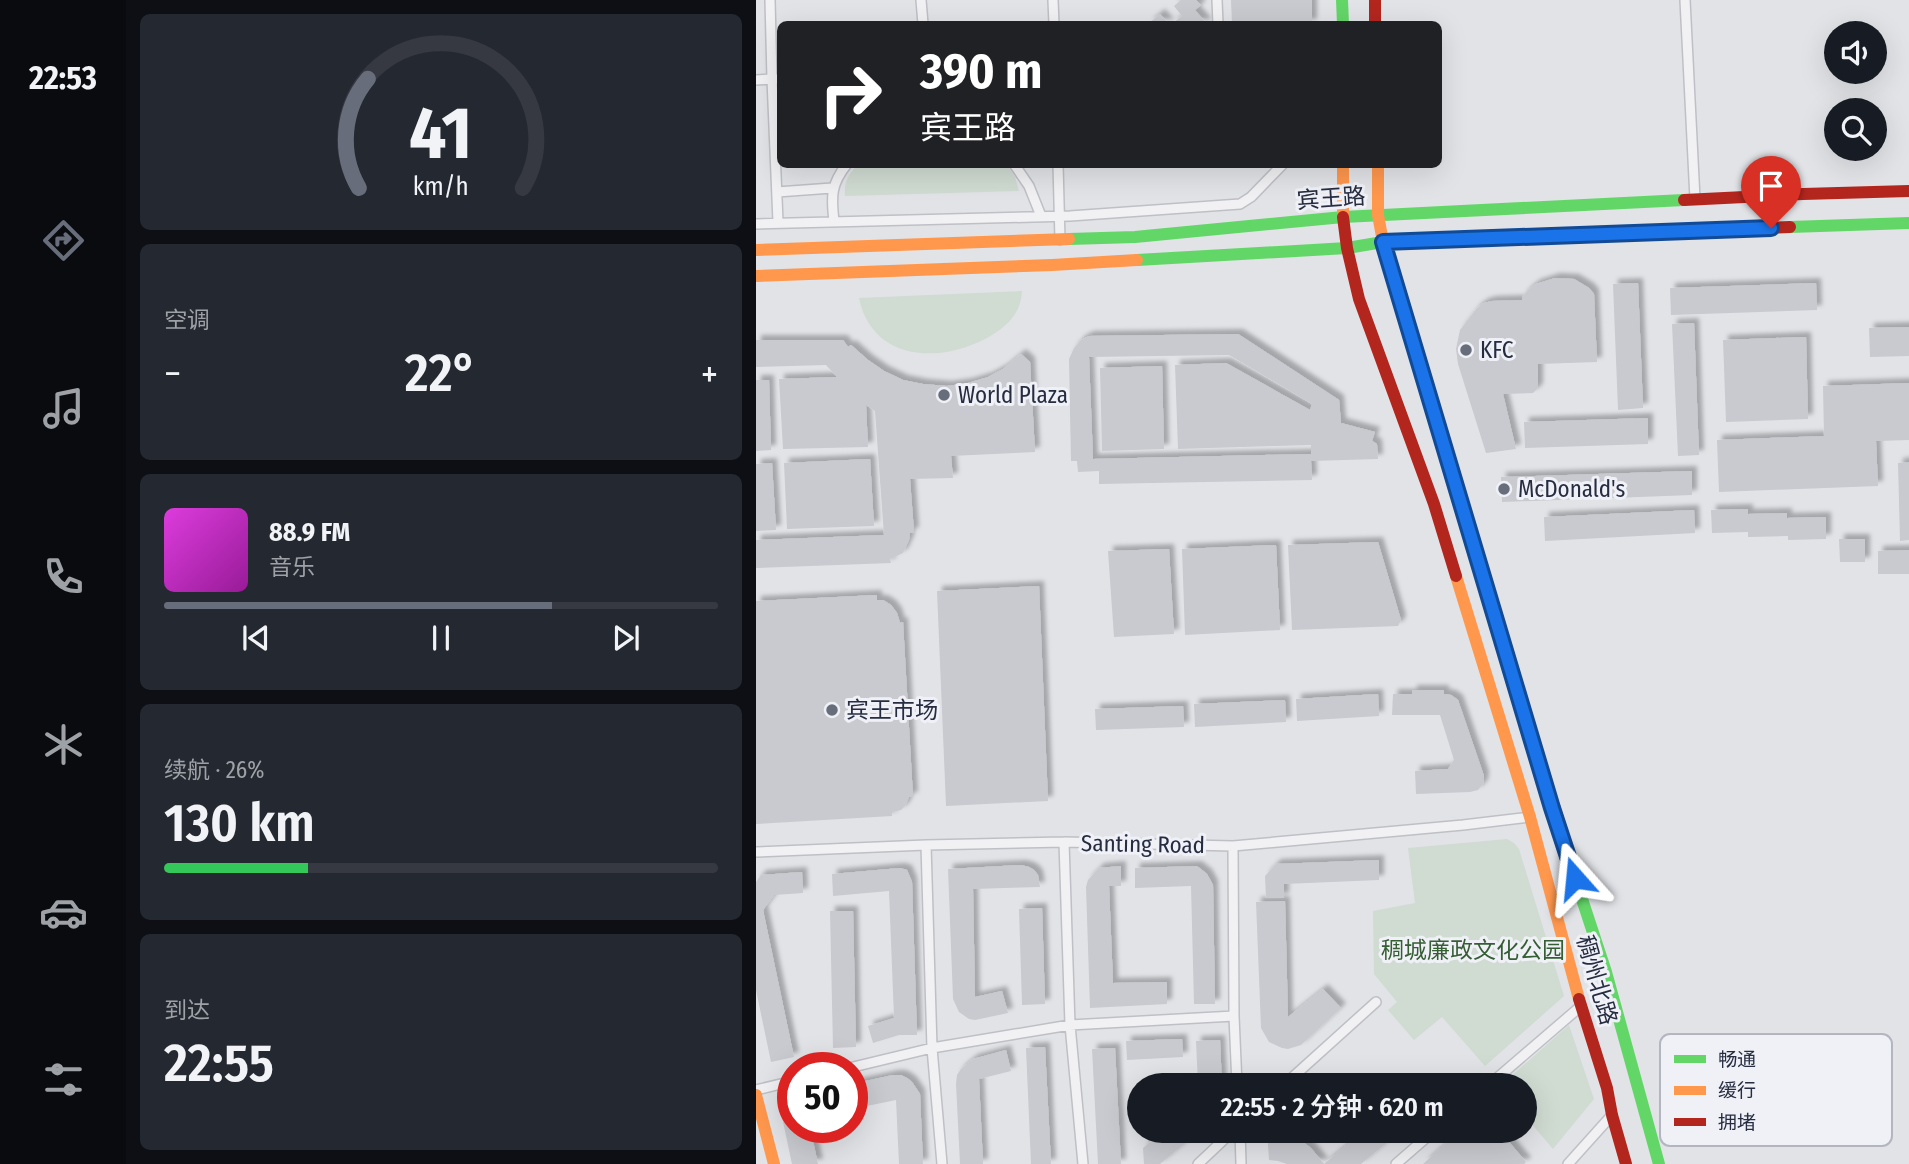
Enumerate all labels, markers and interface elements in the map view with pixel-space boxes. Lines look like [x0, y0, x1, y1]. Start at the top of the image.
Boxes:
map controls [1824, 21, 1887, 161]
button: sound [1824, 21, 1887, 84]
text: 390 m [920, 42, 1042, 101]
icon: right [805, 49, 896, 140]
text: 22:53 [29, 59, 97, 97]
text: 41 [409, 90, 473, 177]
button: search [1824, 98, 1887, 161]
text: 宾王路 [920, 109, 1016, 147]
pin [1741, 156, 1801, 228]
icon: arrive [1752, 167, 1790, 205]
text: km/h [413, 172, 469, 202]
street label: 宾王路 [1296, 182, 1366, 214]
icon: directions [39, 216, 88, 265]
text: 空调 [164, 306, 210, 334]
place label: KFC [1480, 336, 1514, 364]
text: 22° [405, 342, 477, 405]
marker: KFC [1458, 342, 1474, 358]
text: − [164, 351, 181, 397]
text: + [701, 351, 718, 397]
place label: World Plaza [958, 381, 1068, 409]
icon: music [39, 384, 88, 433]
marker: World Plaza [936, 387, 952, 403]
place label: McDonald's [1518, 475, 1626, 503]
marker: McDonald's [1496, 481, 1512, 497]
text: 88.9 FM [269, 517, 350, 548]
icon: phone [39, 552, 88, 601]
text: 音乐 [269, 553, 315, 581]
icon: previous [237, 619, 275, 657]
icon: pause [422, 619, 460, 657]
icon: next [607, 619, 645, 657]
place label: 宾王市场 [846, 696, 938, 724]
marker: 宾王市场 [824, 702, 840, 718]
icon: climate [39, 720, 88, 769]
text: 续航 · 26% [164, 756, 264, 784]
text: 130 km [164, 792, 315, 855]
street label: Santing Road [1081, 829, 1205, 859]
position arrow [1538, 841, 1612, 915]
icon: car [39, 888, 88, 937]
street label: 稠州北路 [1571, 932, 1623, 1028]
park label: 稠城廉政文化公园 [1381, 936, 1565, 964]
text: 到达 [164, 996, 210, 1024]
text: 22:55 [164, 1032, 274, 1095]
legend [1660, 1034, 1892, 1146]
text: 畅通 [1718, 1048, 1756, 1071]
speed limit sign: 50 [777, 1052, 868, 1143]
icon: filters [39, 1055, 88, 1104]
text: 缓行 [1718, 1079, 1756, 1102]
text: 22:55 · 2 分钟 · 620 m [1220, 1092, 1444, 1123]
text: 拥堵 [1718, 1111, 1756, 1134]

